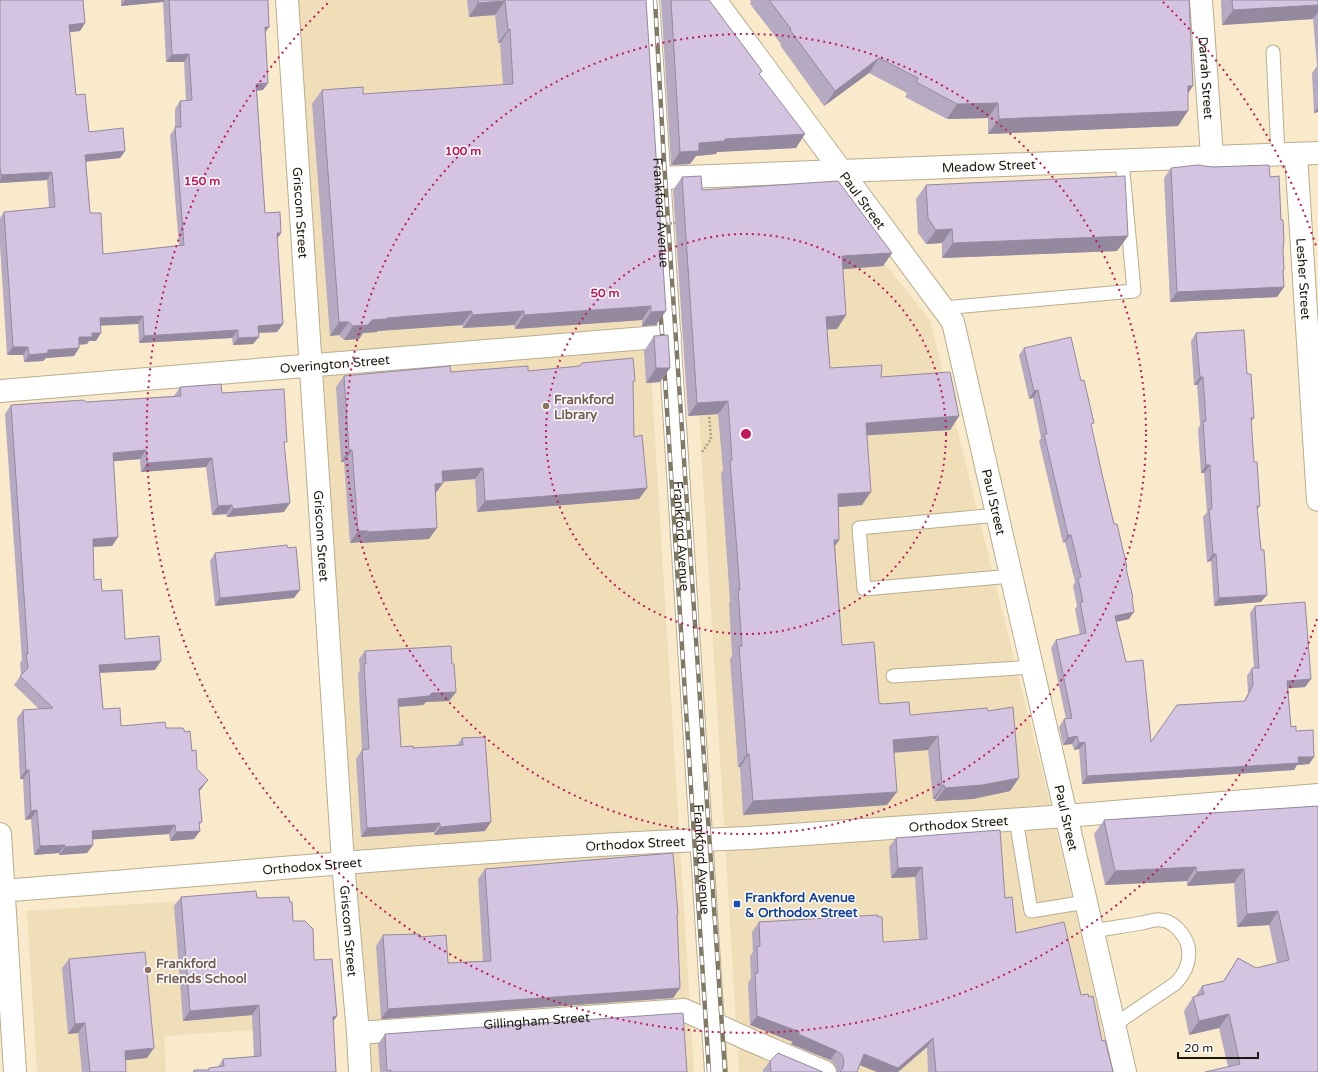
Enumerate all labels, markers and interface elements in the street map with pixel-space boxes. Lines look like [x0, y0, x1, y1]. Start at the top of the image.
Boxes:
street label: Darrah Street [1195, 36, 1216, 120]
text: 100 m [445, 144, 481, 158]
street label: Frankford Avenue [649, 157, 672, 268]
street label: Meadow Street [942, 157, 1036, 176]
street label: Griscom Street [289, 166, 311, 259]
street label: Paul Street [836, 169, 889, 233]
text: 150 m [184, 174, 220, 188]
street label: Lesher Street [1292, 237, 1314, 320]
text: 50 m [590, 286, 620, 300]
street label: Overington Street [279, 352, 391, 377]
place label: Frankford Library [554, 392, 614, 423]
marker: Frankford Library [541, 401, 551, 411]
centre of rings [739, 427, 753, 441]
street label: Paul Street [978, 467, 1009, 537]
street label: Frankford Avenue [670, 480, 692, 592]
street label: Griscom Street [310, 490, 332, 582]
street label: Paul Street [1050, 783, 1081, 853]
street label: Frankford Avenue [690, 804, 713, 915]
street label: Orthodox Street [908, 813, 1009, 836]
street label: Orthodox Street [585, 834, 685, 855]
street label: Orthodox Street [262, 855, 362, 879]
street label: Griscom Street [336, 885, 360, 977]
place label: Frankford Avenue & Orthodox Street [745, 890, 858, 921]
marker: Frankford Avenue & Orthodox Street [732, 899, 742, 909]
place label: Frankford Friends School [156, 956, 247, 987]
marker: Frankford Friends School [143, 965, 153, 975]
street label: Gillingham Street [483, 1010, 590, 1033]
scale bar [1178, 1034, 1258, 1060]
text: 20 m [1184, 1041, 1213, 1055]

